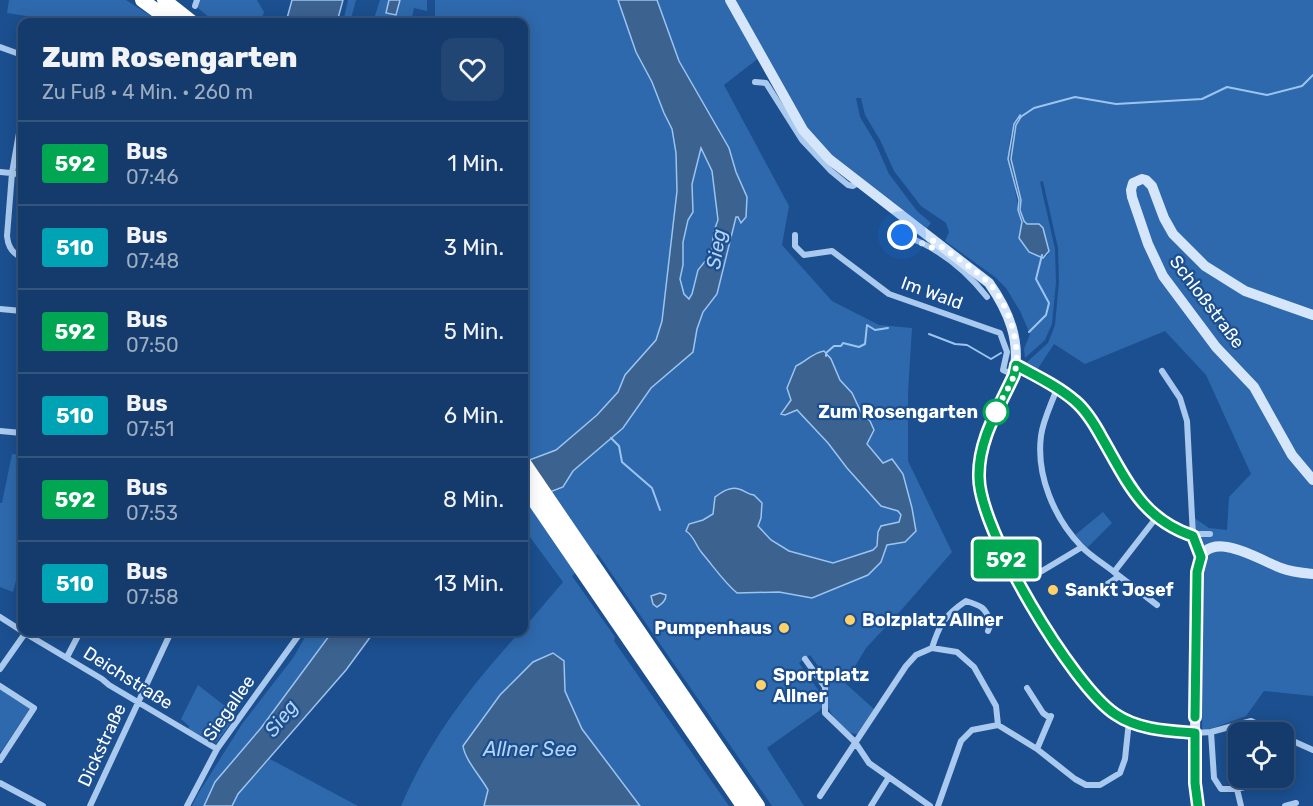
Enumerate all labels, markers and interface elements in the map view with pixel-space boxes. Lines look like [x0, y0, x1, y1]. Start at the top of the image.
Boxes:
button: heart [441, 38, 504, 101]
text: Zum Rosengarten [42, 41, 298, 74]
text: Zu Fuß · 4 Min. · 260 m [42, 80, 253, 104]
text: Bus [126, 138, 168, 165]
text: 1 Min. [448, 150, 504, 177]
text: 592 [55, 151, 95, 176]
text: 07:46 [126, 165, 179, 189]
your location [887, 220, 917, 250]
text: Bus [126, 222, 168, 249]
water label: Sieg [701, 227, 731, 271]
text: 3 Min. [444, 234, 504, 261]
text: 510 [56, 235, 94, 260]
text: 07:48 [126, 249, 179, 273]
street label: Schloßstraße [1165, 251, 1249, 353]
street label: Im Wald [898, 272, 966, 314]
text: Bus [126, 306, 168, 333]
text: 5 Min. [444, 318, 504, 345]
text: 592 [55, 319, 95, 344]
text: 07:50 [126, 333, 179, 357]
text: Bus [126, 390, 168, 417]
marker: Zum Rosengarten [983, 399, 1009, 425]
place label: Zum Rosengarten [818, 401, 978, 423]
text: 6 Min. [444, 402, 504, 429]
text: 510 [56, 403, 94, 428]
text: 07:51 [126, 417, 174, 441]
text: Bus [126, 474, 168, 501]
text: 8 Min. [443, 486, 504, 513]
text: 592 [55, 487, 95, 512]
text: 07:53 [126, 501, 178, 525]
line badge: 592 [972, 540, 1040, 578]
text: 592 [986, 547, 1026, 572]
text: Bus [126, 558, 168, 585]
text: 13 Min. [434, 570, 504, 597]
text: 510 [56, 571, 94, 596]
place label: Sankt Josef [1065, 579, 1174, 601]
marker: Sankt Josef [1046, 583, 1060, 597]
text: 07:58 [126, 585, 179, 609]
place label: Bolzplatz Allner [862, 609, 1003, 631]
marker: Bolzplatz Allner [843, 613, 857, 627]
place label: Pumpenhaus [654, 617, 772, 639]
marker: Pumpenhaus [777, 621, 791, 635]
street label: Deichstraße [79, 642, 177, 714]
place label: Sportplatz Allner [773, 664, 869, 707]
street label: Siegallee [198, 671, 260, 745]
marker: Sportplatz Allner [754, 678, 768, 692]
water label: Sieg [259, 695, 303, 741]
street label: Dickstraße [73, 700, 131, 790]
map controls [1228, 722, 1294, 788]
button: locate [1228, 722, 1294, 788]
water label: Allner See [482, 737, 577, 761]

